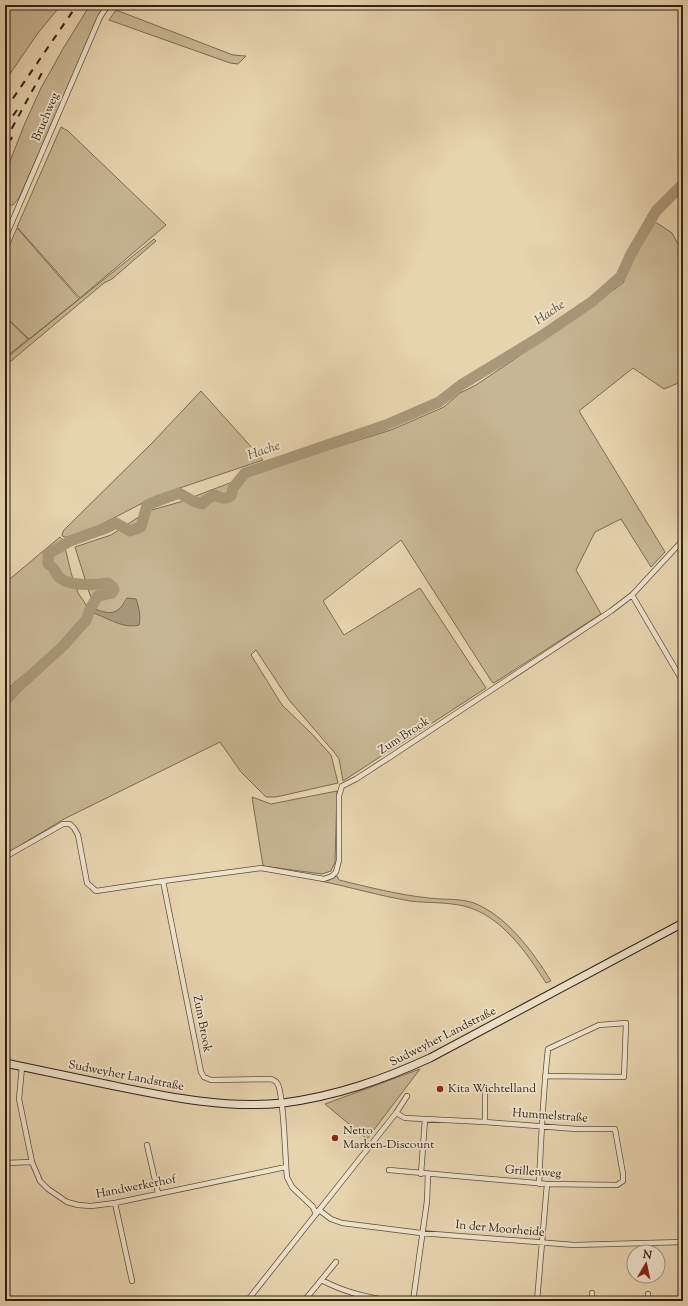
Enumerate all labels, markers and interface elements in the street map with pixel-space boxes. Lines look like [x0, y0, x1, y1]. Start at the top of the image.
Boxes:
street label: Bruchweg [28, 90, 64, 144]
water label: Hache [531, 296, 569, 330]
water label: Hache [245, 437, 283, 465]
street label: Zum Brook [375, 712, 434, 759]
street label: Zum Brook [188, 994, 216, 1055]
street label: Sudweyher Landstraße [387, 1002, 500, 1072]
street label: Sudweyher Landstraße [67, 1056, 186, 1096]
place label: Kita Wichtelland [448, 1080, 536, 1098]
marker: Kita Wichtelland [435, 1084, 445, 1094]
street label: Hummelstraße [512, 1104, 589, 1128]
place label: Netto Marken-Discount [343, 1122, 434, 1154]
marker: Netto Marken-Discount [330, 1133, 340, 1143]
street label: Grillenweg [504, 1161, 562, 1183]
street label: Handwerkerhof [94, 1170, 178, 1204]
street label: In der Moorheide [455, 1216, 546, 1242]
north arrow [626, 1244, 666, 1284]
text: N [641, 1246, 653, 1264]

